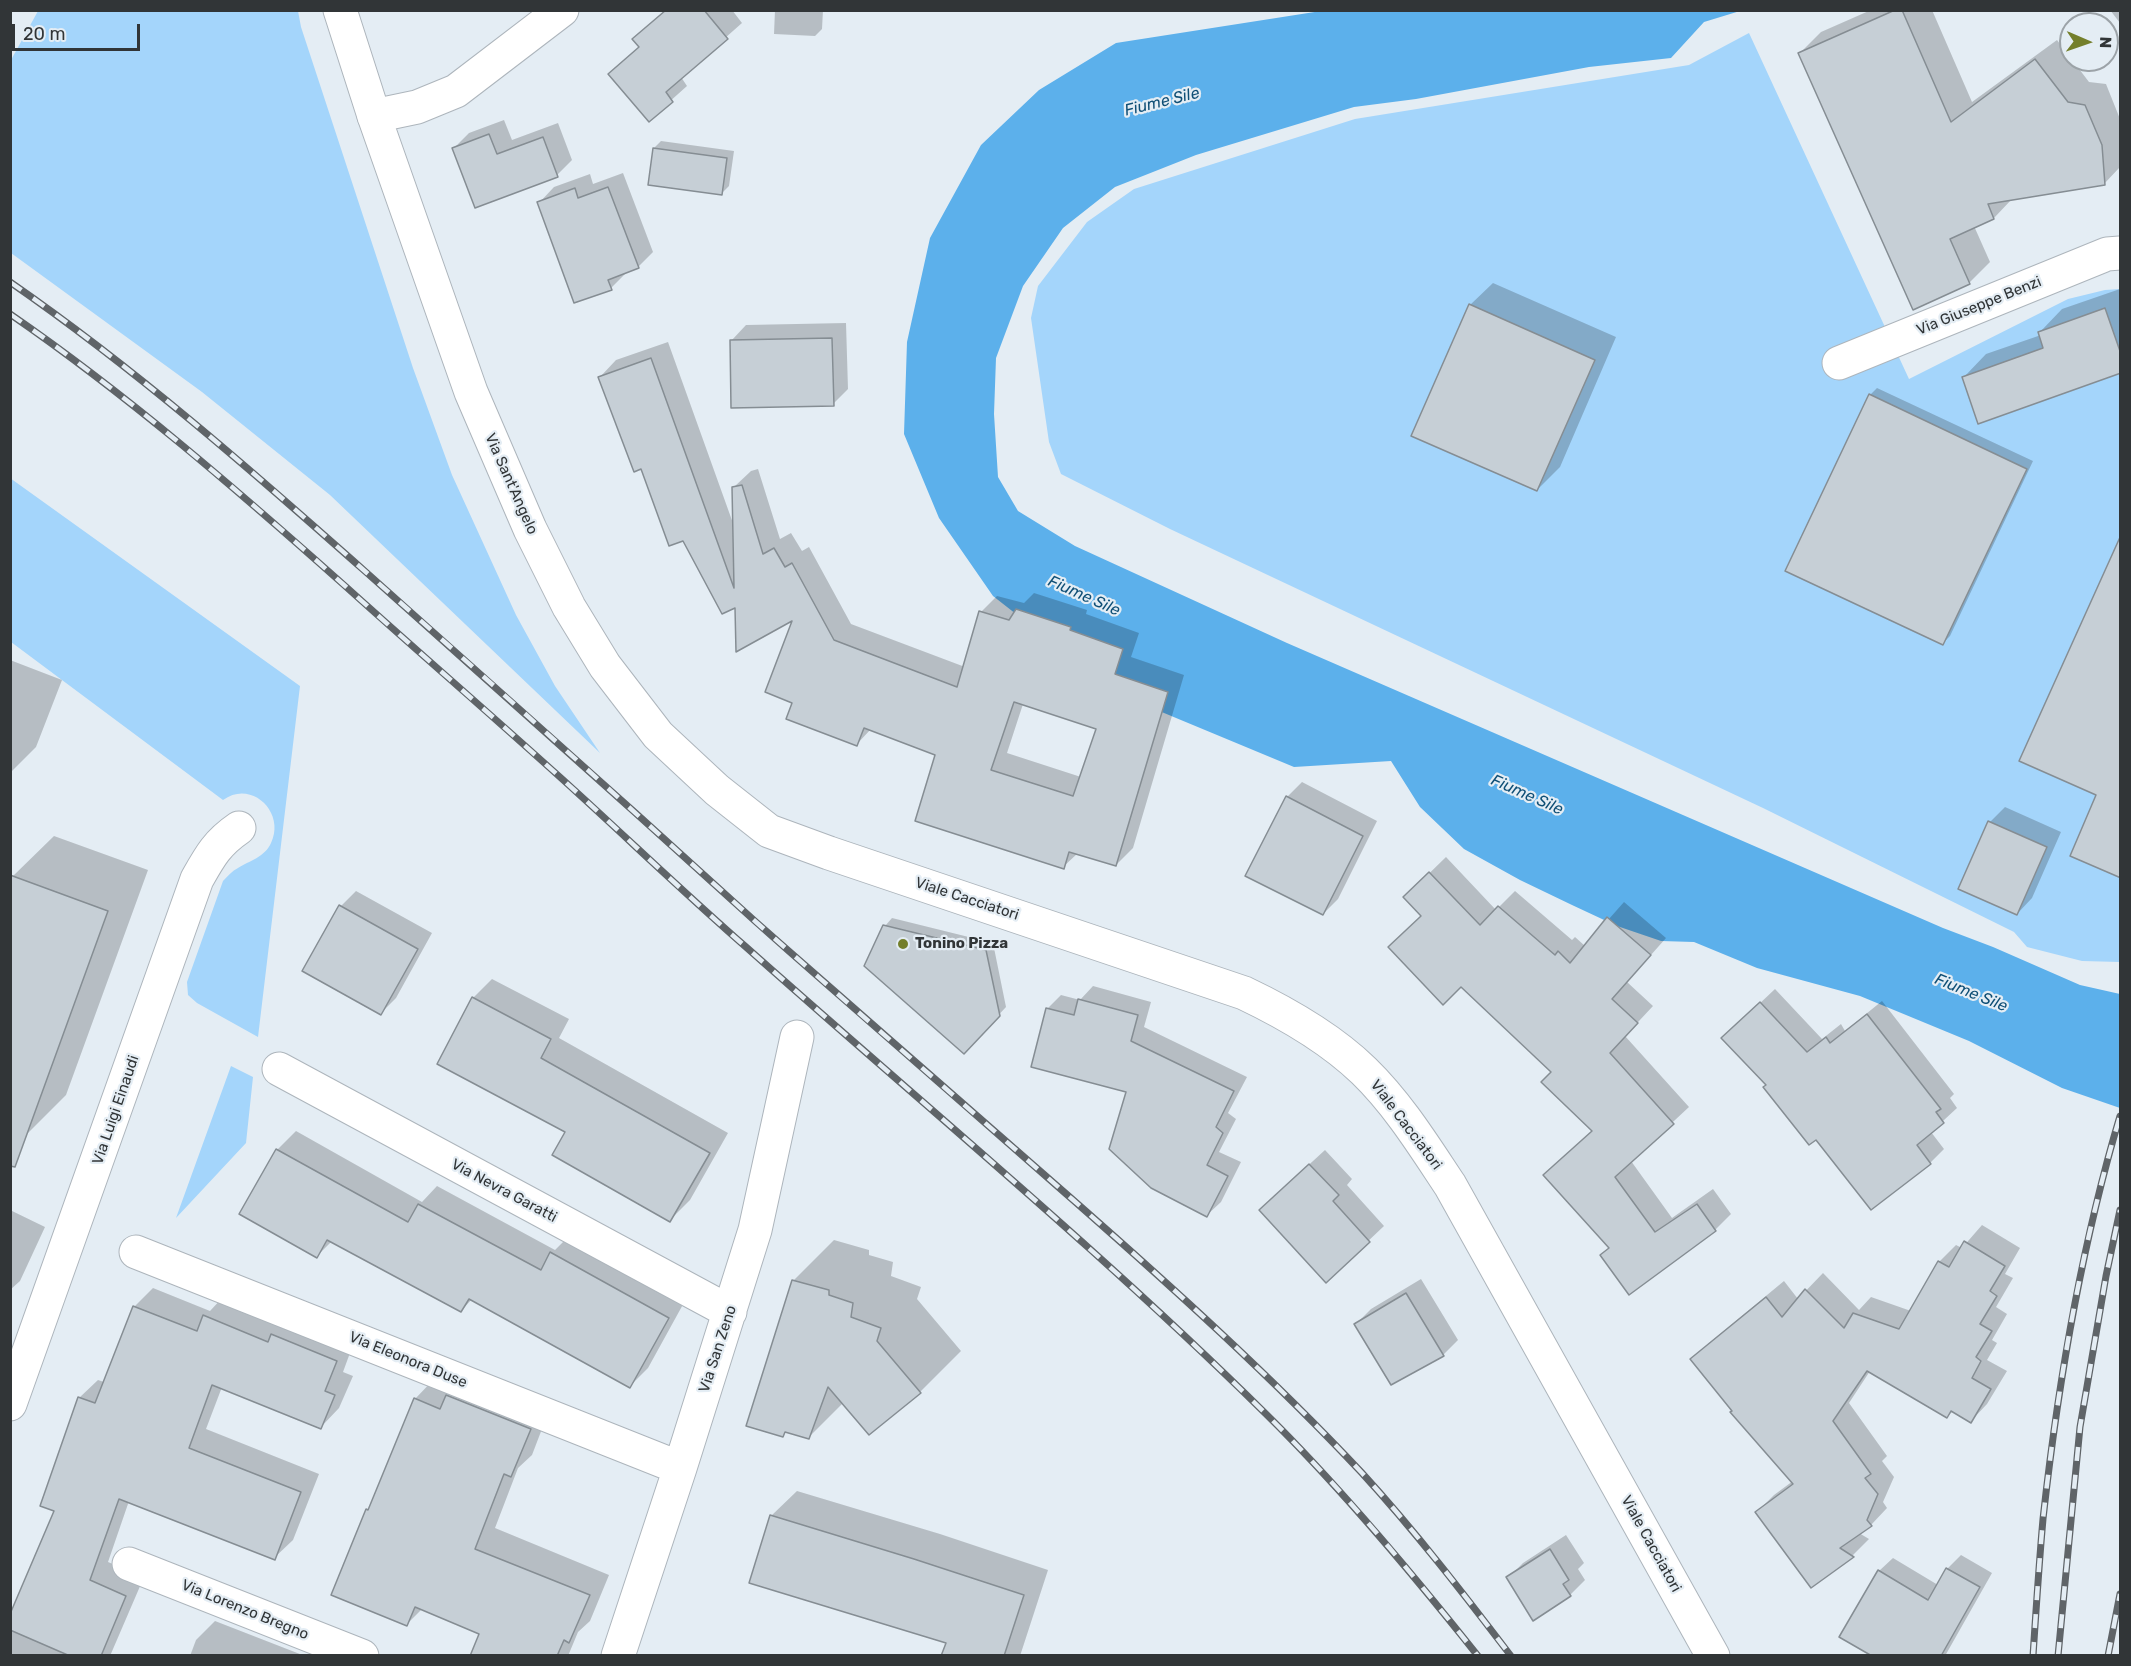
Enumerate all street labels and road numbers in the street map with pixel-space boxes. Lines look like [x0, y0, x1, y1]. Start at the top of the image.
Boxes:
street label: Via Giuseppe Benzi [1914, 273, 2044, 339]
street label: Via Sant'Angelo [481, 431, 541, 537]
street label: Viale Cacciatori [913, 874, 1021, 924]
street label: Via Luigi Einaudi [89, 1053, 143, 1167]
street label: Viale Cacciatori [1366, 1077, 1446, 1173]
street label: Via Nevra Garatti [448, 1155, 560, 1227]
street label: Via San Zeno [695, 1303, 741, 1395]
street label: Via Eleonora Duse [346, 1328, 470, 1392]
street label: Viale Cacciatori [1617, 1492, 1685, 1596]
street label: Via Lorenzo Bregno [179, 1576, 311, 1644]

